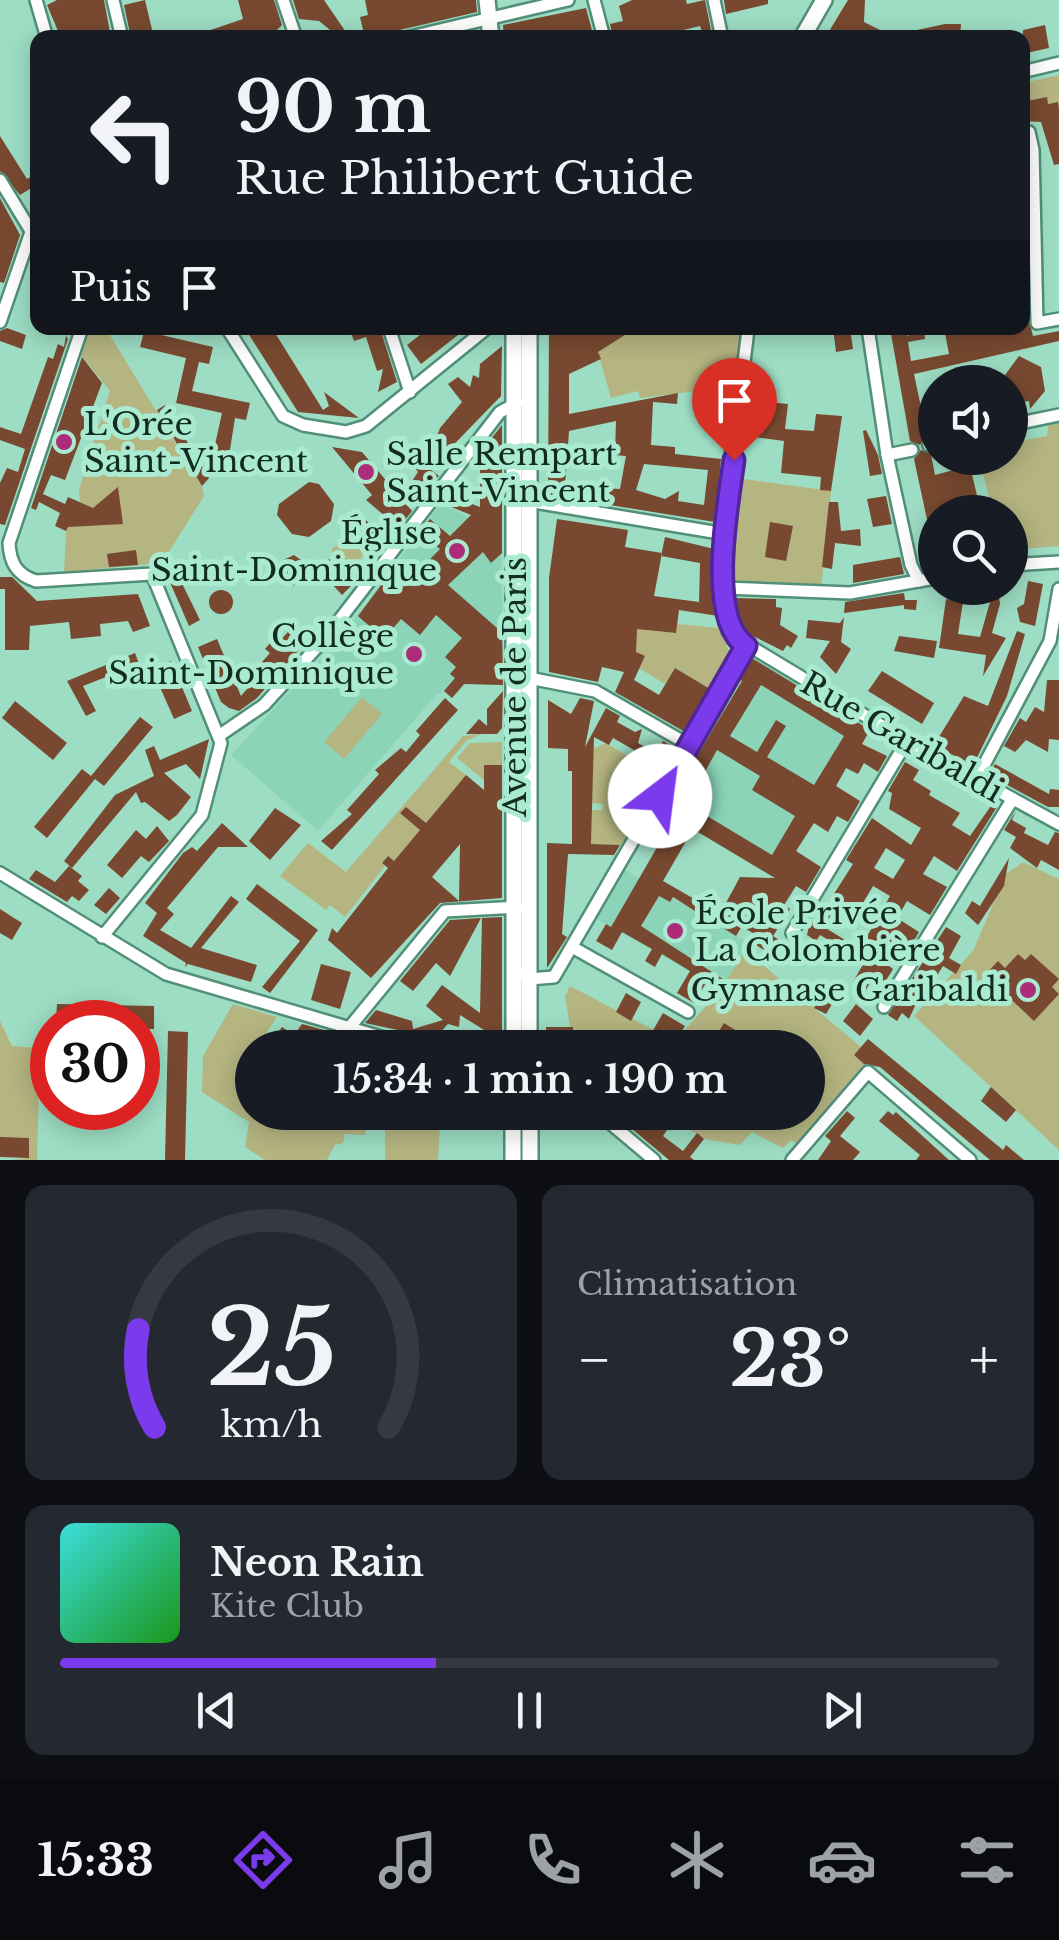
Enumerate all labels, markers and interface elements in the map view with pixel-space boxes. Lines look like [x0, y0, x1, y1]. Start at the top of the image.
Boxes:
text: 90 m [235, 64, 431, 151]
icon: left [70, 70, 200, 200]
text: Rue Philibert Guide [235, 150, 694, 206]
icon: arrive [172, 260, 227, 315]
text: Puis [70, 264, 152, 311]
pin [692, 358, 777, 461]
map controls [918, 365, 1028, 605]
button: sound [918, 365, 1028, 475]
icon: arrive [707, 373, 762, 428]
place label: L'Orée Saint-Vincent [84, 404, 308, 481]
marker: L'Orée Saint-Vincent [53, 431, 75, 453]
place label: Salle Rempart Saint-Vincent [386, 434, 617, 511]
marker: Salle Rempart Saint-Vincent [355, 461, 377, 483]
button: search [918, 495, 1028, 605]
place label: Église Saint-Dominique [151, 513, 437, 590]
marker: Église Saint-Dominique [446, 540, 468, 562]
street label: Avenue de Paris [495, 557, 535, 818]
place label: Collège Saint-Dominique [108, 616, 394, 693]
marker: Collège Saint-Dominique [403, 643, 425, 665]
street label: Rue Garibaldi [793, 663, 1011, 811]
position arrow [608, 744, 712, 848]
place label: École Privée La Colombière [695, 893, 941, 970]
marker: École Privée La Colombière [664, 920, 686, 942]
place label: Gymnase Garibaldi [691, 970, 1008, 1010]
marker: Gymnase Garibaldi [1017, 979, 1039, 1001]
speed limit sign: 30 [30, 1000, 160, 1130]
text: 15:34 · 1 min · 190 m [333, 1056, 727, 1103]
text: Climatisation [577, 1264, 797, 1304]
text: 25 [206, 1284, 336, 1413]
text: 23° [729, 1313, 851, 1406]
text: − [577, 1326, 612, 1394]
text: + [969, 1326, 999, 1394]
text: km/h [220, 1402, 322, 1447]
text: Neon Rain [210, 1539, 424, 1586]
text: Kite Club [210, 1586, 364, 1626]
icon: previous [189, 1683, 244, 1738]
icon: pause [502, 1683, 557, 1738]
icon: next [815, 1683, 870, 1738]
icon: directions [228, 1825, 298, 1895]
icon: music [373, 1825, 443, 1895]
icon: phone [518, 1825, 588, 1895]
icon: climate [662, 1825, 732, 1895]
icon: car [807, 1825, 877, 1895]
icon: filters [952, 1825, 1022, 1895]
text: 15:33 [37, 1832, 154, 1888]

